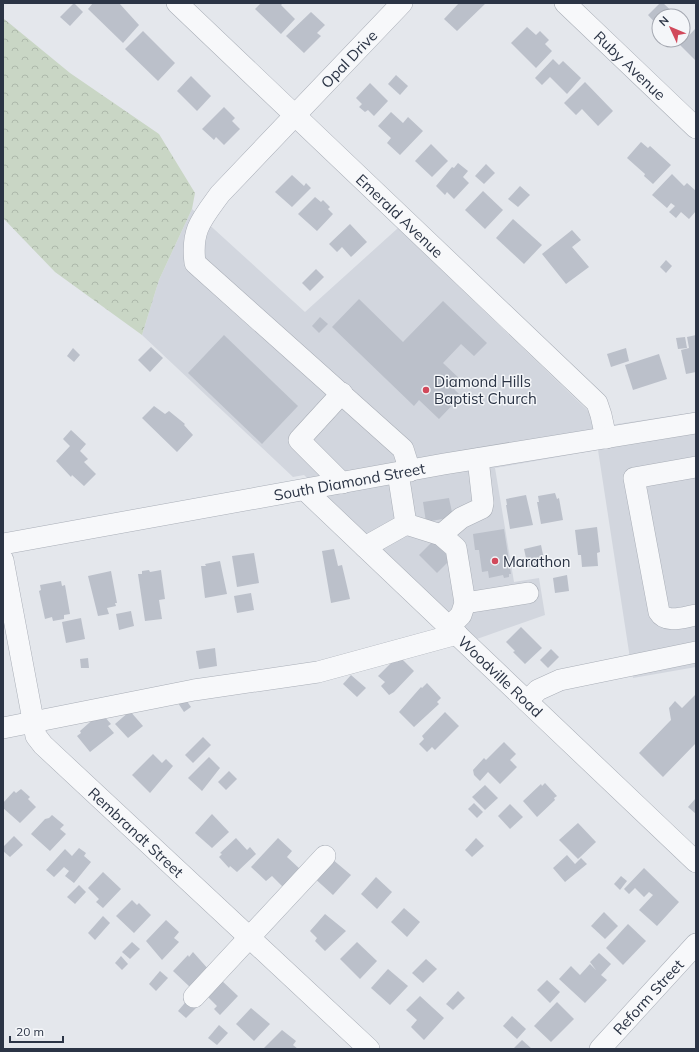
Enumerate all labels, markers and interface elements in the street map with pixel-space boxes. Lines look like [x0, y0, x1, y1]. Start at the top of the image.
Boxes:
north arrow [651, 8, 691, 48]
text: N [656, 13, 672, 29]
street label: Opal Drive [317, 26, 381, 92]
street label: Ruby Avenue [590, 26, 670, 104]
street label: Emerald Avenue [352, 169, 448, 261]
place label: Diamond Hills Baptist Church [434, 372, 537, 408]
marker: Diamond Hills Baptist Church [421, 385, 431, 395]
street label: South Diamond Street [272, 458, 427, 504]
place label: Marathon [503, 552, 571, 571]
marker: Marathon [490, 556, 500, 566]
street label: Woodville Road [454, 631, 547, 721]
street label: Rembrandt Street [85, 783, 188, 881]
street label: Reform Street [609, 955, 687, 1038]
scale bar [10, 1018, 63, 1044]
text: 20 m [16, 1024, 44, 1039]

